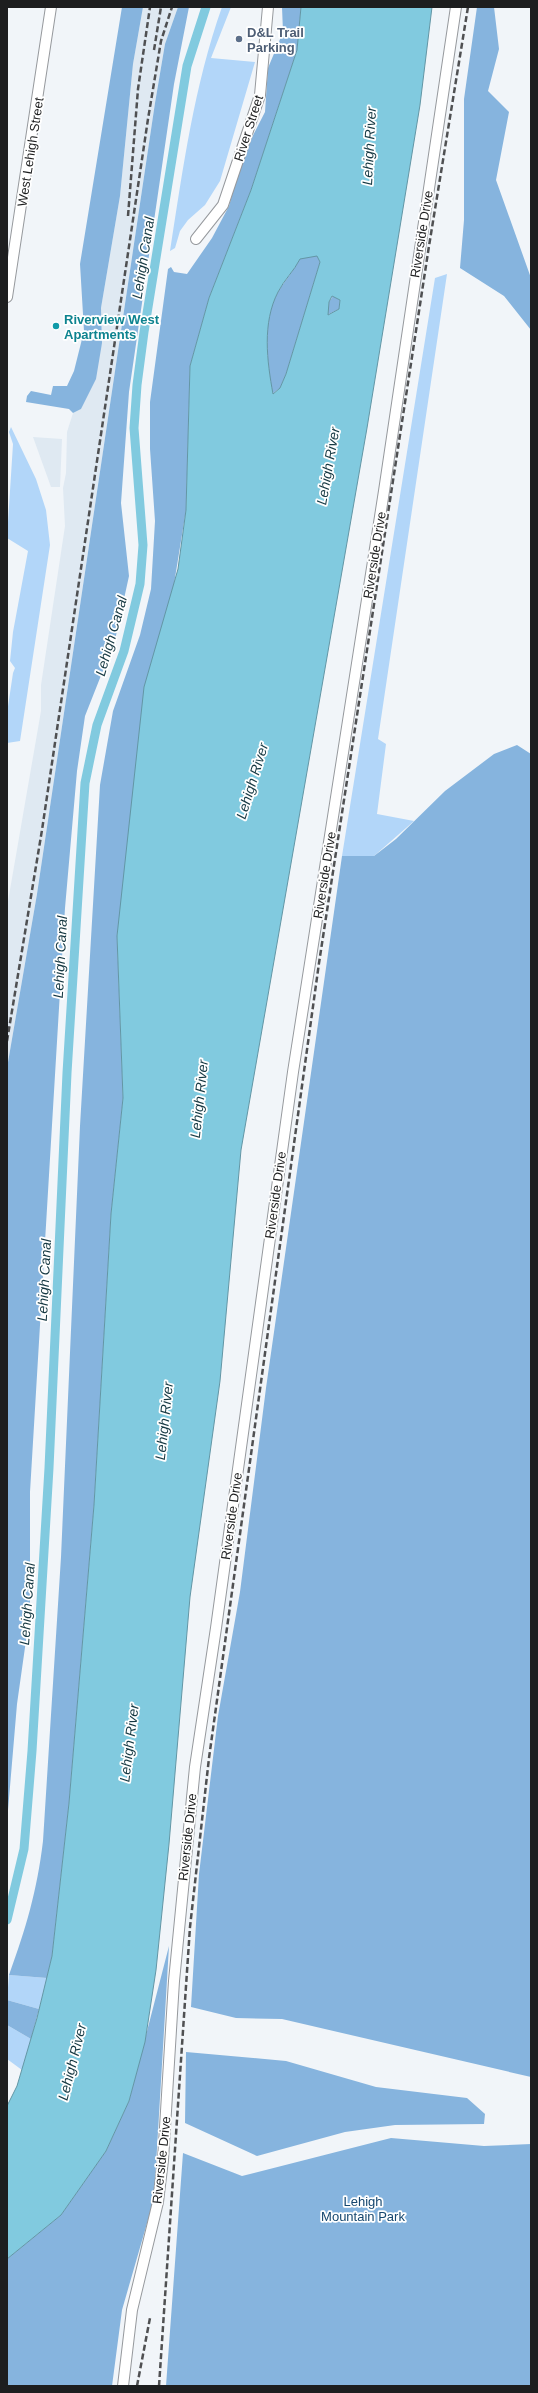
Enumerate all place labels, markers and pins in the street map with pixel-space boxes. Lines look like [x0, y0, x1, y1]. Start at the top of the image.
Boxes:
place label: D&L Trail Parking [247, 25, 304, 55]
marker: D&L Trail Parking [234, 34, 244, 44]
place label: Riverview West Apartments [64, 312, 160, 342]
marker: Riverview West Apartments [51, 321, 61, 331]

